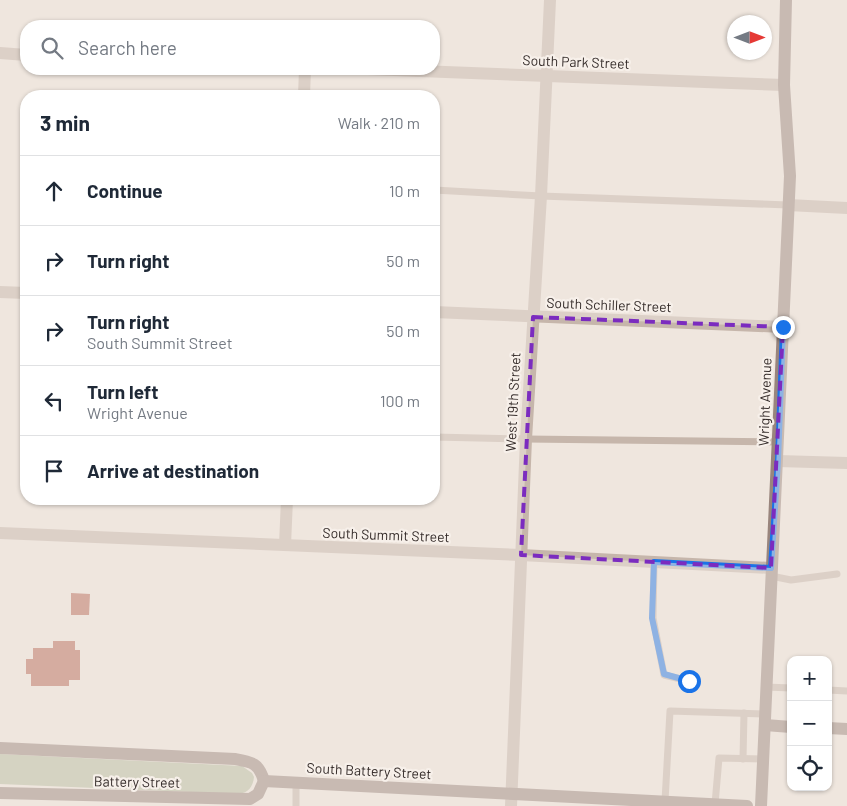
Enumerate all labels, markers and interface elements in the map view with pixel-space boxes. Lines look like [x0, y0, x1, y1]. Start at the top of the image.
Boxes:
north arrow [727, 15, 772, 60]
search box [20, 20, 440, 75]
icon: search [38, 34, 66, 62]
text: Search here [78, 36, 177, 59]
street label: South Park Street [522, 51, 630, 72]
text: 3 min [40, 110, 90, 135]
text: Walk · 210 m [338, 113, 420, 132]
icon: ahead [40, 177, 68, 205]
text: Continue [87, 179, 163, 202]
text: 10 m [389, 181, 420, 200]
icon: right [40, 247, 68, 275]
text: Turn right [87, 249, 169, 272]
text: 50 m [386, 251, 420, 270]
street label: South Schiller Street [546, 294, 672, 315]
text: Turn right [87, 310, 169, 333]
route end [772, 316, 795, 339]
icon: right [40, 317, 68, 345]
text: 50 m [386, 321, 420, 340]
text: South Summit Street [87, 333, 232, 352]
street label: West 19th Street [501, 352, 524, 452]
street label: Wright Avenue [754, 358, 775, 446]
text: Turn left [87, 380, 158, 403]
icon: left [40, 387, 68, 415]
text: 100 m [380, 391, 420, 410]
text: Wright Avenue [87, 403, 188, 422]
icon: arrive [40, 457, 68, 485]
text: Arrive at destination [87, 459, 259, 482]
street label: South Summit Street [322, 524, 450, 545]
map controls [787, 656, 832, 791]
button: + [787, 656, 832, 701]
route start [678, 670, 701, 693]
button: − [787, 701, 832, 746]
button: locate [787, 746, 832, 791]
street label: South Battery Street [306, 759, 432, 782]
street label: Battery Street [94, 772, 180, 791]

